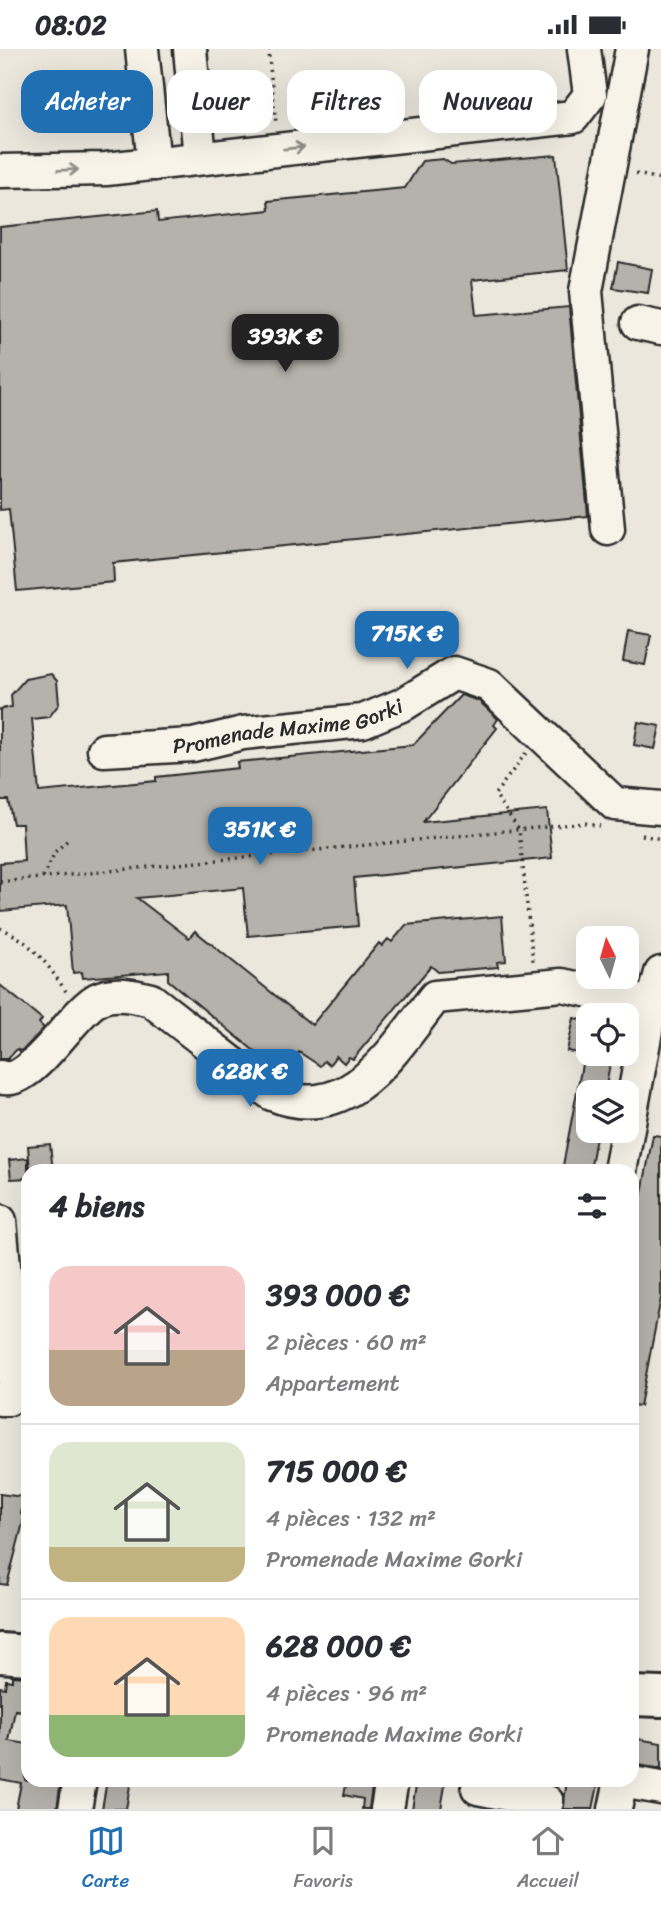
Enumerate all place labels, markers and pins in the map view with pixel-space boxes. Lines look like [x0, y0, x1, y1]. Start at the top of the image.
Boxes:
pin: 393K € [228, 315, 342, 374]
pin: 715K € [350, 611, 464, 671]
pin: 351K € [203, 807, 317, 867]
pin: 628K € [193, 1049, 307, 1109]

